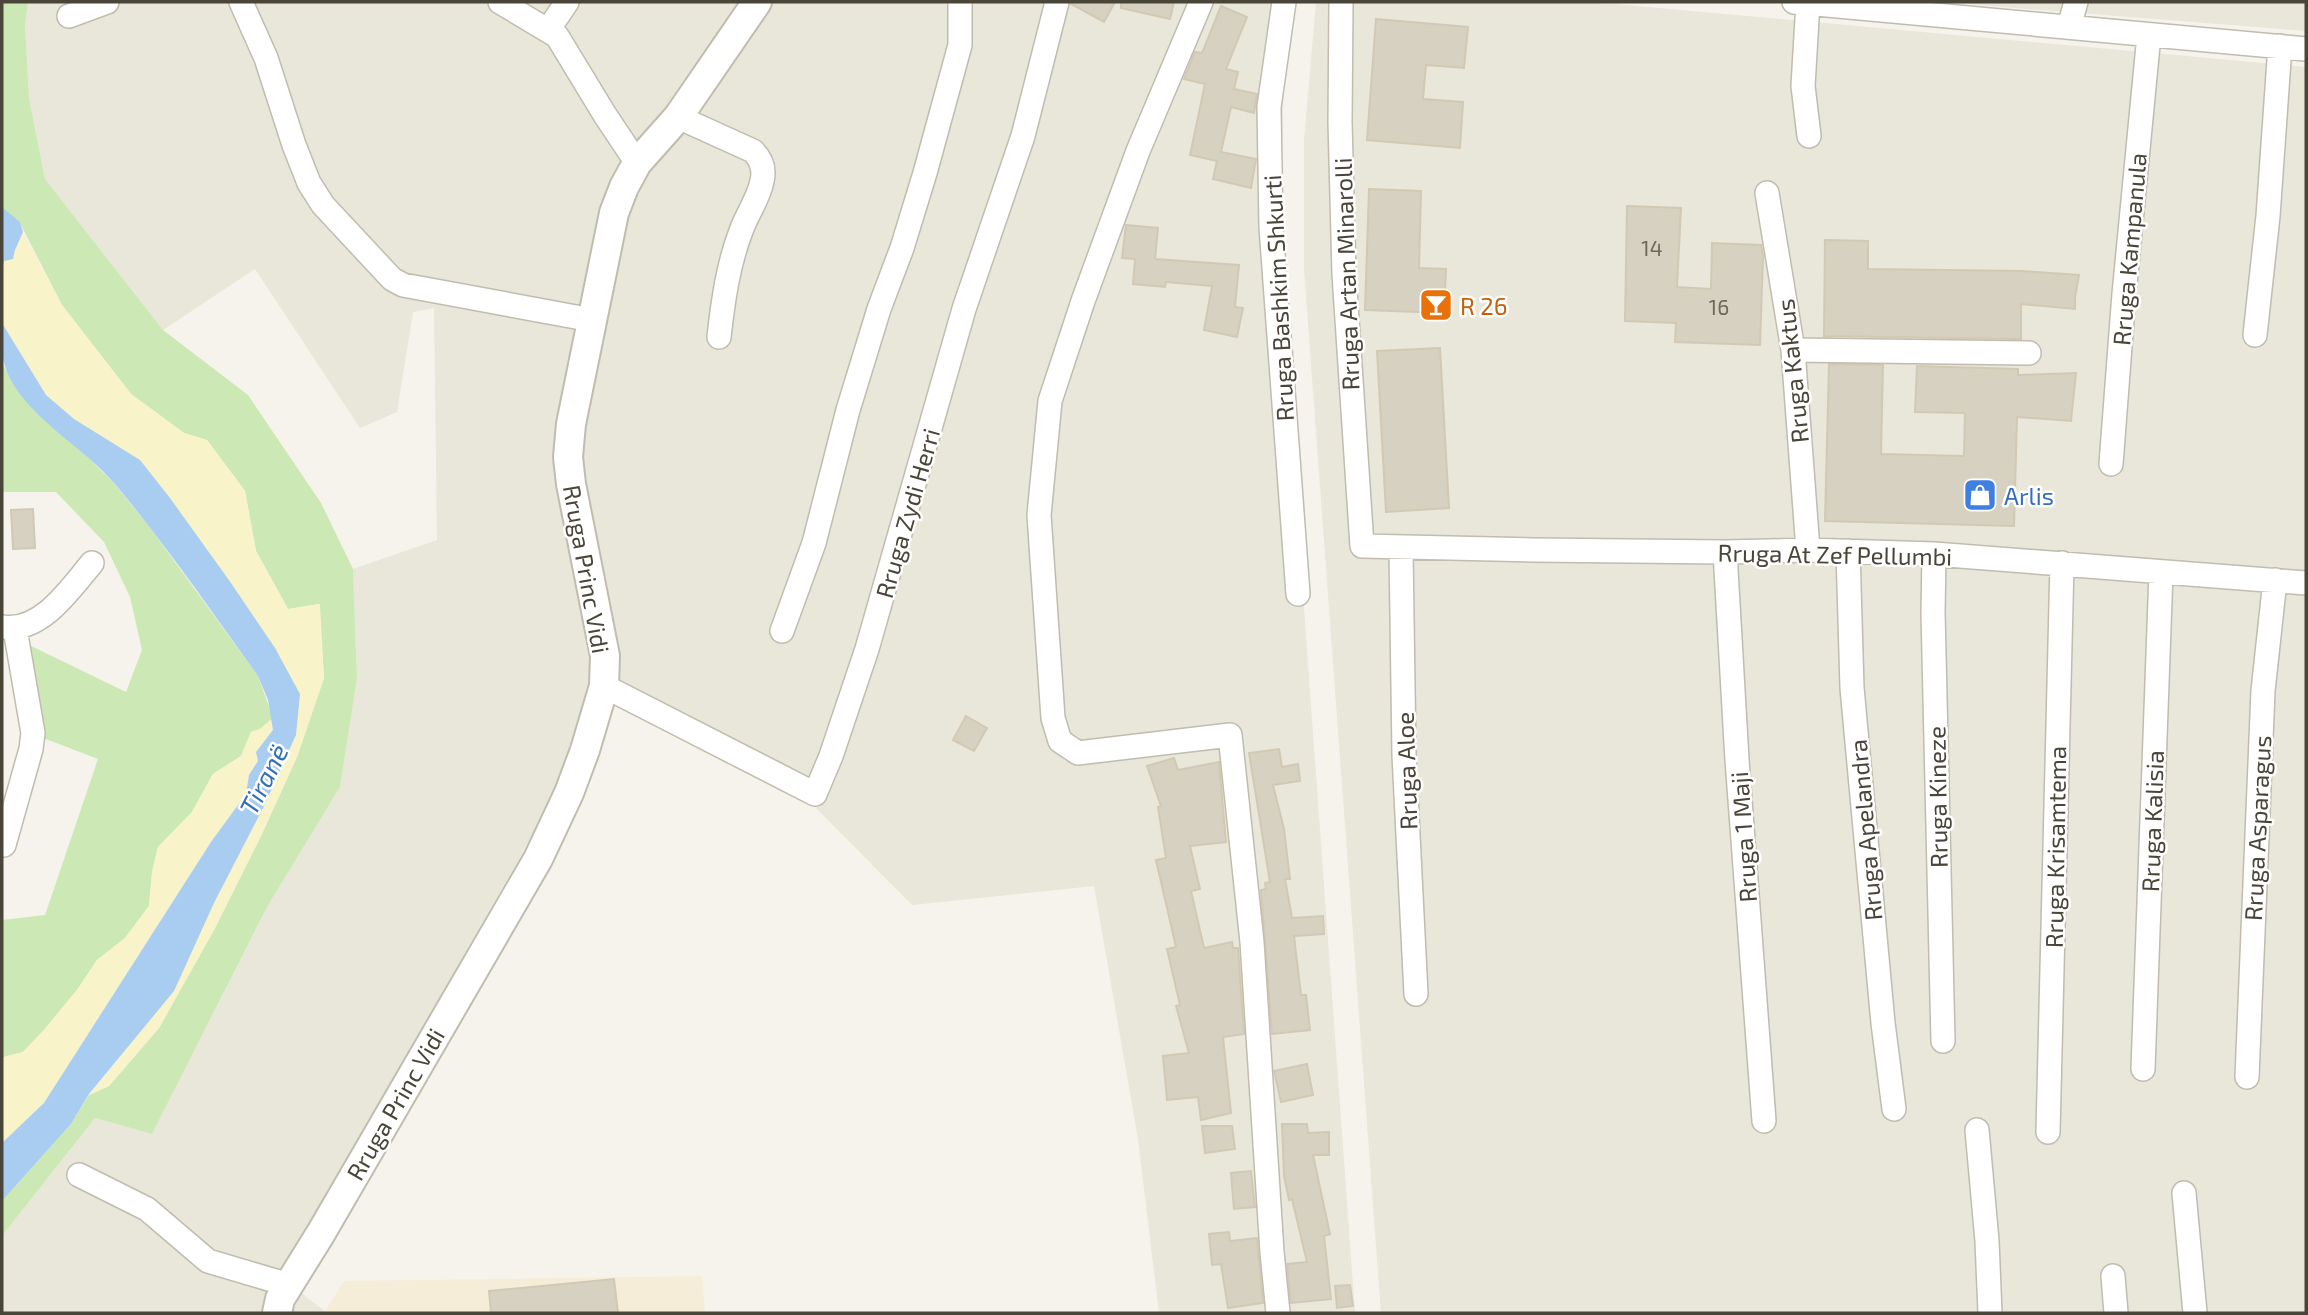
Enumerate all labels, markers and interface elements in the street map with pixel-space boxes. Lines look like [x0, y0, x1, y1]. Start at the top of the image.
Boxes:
street label: Rruga Kampanula [2106, 151, 2152, 347]
street label: Rruga Artan Minarolli [1327, 157, 1365, 391]
street label: Rruga Bashkim Shkurti [1257, 174, 1299, 422]
house number: 14 [1641, 235, 1663, 260]
bar icon: R 26 [1417, 286, 1455, 324]
place label: R 26 [1460, 291, 1507, 320]
house number: 16 [1709, 294, 1729, 319]
street label: Rruga Kaktus [1770, 298, 1814, 444]
street label: Rruga Zydi Herri [869, 425, 945, 601]
shop icon: Arlis [1961, 476, 1999, 514]
place label: Arlis [2004, 481, 2054, 510]
street label: Rruga Princ Vidi [558, 483, 616, 655]
street label: Rruga At Zef Pellumbi [1718, 537, 1952, 571]
street label: Rruga Aloe [1389, 712, 1423, 830]
street label: Rruga Kineze [1921, 726, 1953, 868]
street label: Rruga Asparagus [2238, 735, 2276, 921]
water label: Tiranë [232, 738, 294, 820]
street label: Rruga Apelandra [1843, 738, 1887, 922]
street label: Rruga Krisamtema [2039, 746, 2071, 948]
street label: Rruga Kalisia [2135, 750, 2169, 892]
street label: Rruga 1 Maji [1724, 771, 1762, 903]
street label: Rruga Princ Vidi [340, 1023, 450, 1185]

